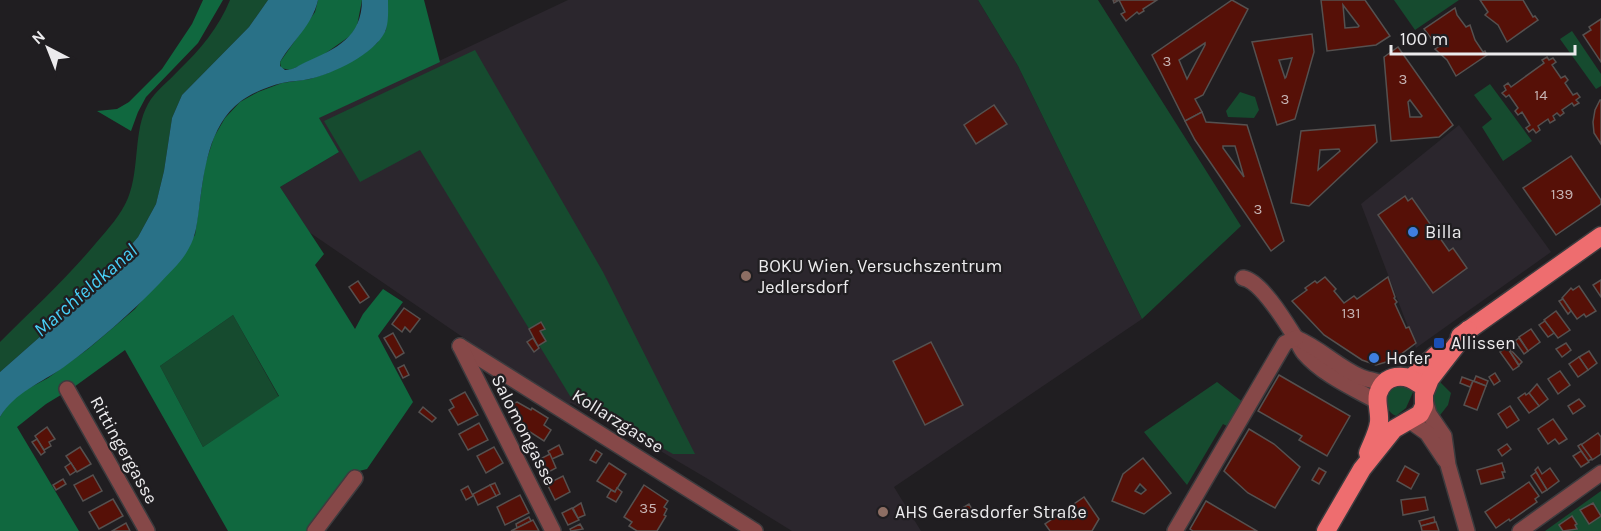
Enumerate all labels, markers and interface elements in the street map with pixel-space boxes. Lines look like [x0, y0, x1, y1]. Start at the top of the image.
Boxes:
north arrow [18, 18, 78, 78]
scale bar [1391, 18, 1576, 56]
text: N [28, 26, 49, 48]
text: 100 m [1400, 28, 1448, 50]
house number: 3 [1163, 52, 1171, 70]
house number: 3 [1399, 70, 1407, 88]
house number: 14 [1534, 86, 1548, 104]
house number: 3 [1281, 90, 1289, 108]
house number: 139 [1551, 185, 1573, 203]
house number: 3 [1254, 200, 1262, 218]
place label: Billa [1425, 221, 1462, 243]
marker: Billa [1406, 225, 1420, 239]
water label: Marchfeldkanal [29, 239, 142, 342]
place label: BOKU Wien, Versuchszentrum Jedlersdorf [758, 255, 1002, 298]
marker: BOKU Wien, Versuchszentrum Jedlersdorf [739, 269, 753, 283]
house number: 131 [1342, 304, 1360, 322]
place label: Allissen [1451, 332, 1516, 354]
marker: Allissen [1432, 336, 1446, 350]
place label: Hofer [1386, 347, 1430, 369]
marker: Hofer [1367, 351, 1381, 365]
street label: Salomongasse [487, 371, 561, 489]
street label: Kollarzgasse [568, 384, 668, 458]
street label: Rittingergasse [85, 392, 163, 508]
house number: 35 [639, 499, 657, 517]
place label: AHS Gerasdorfer Straße [895, 501, 1087, 523]
marker: AHS Gerasdorfer Straße [876, 505, 890, 519]

